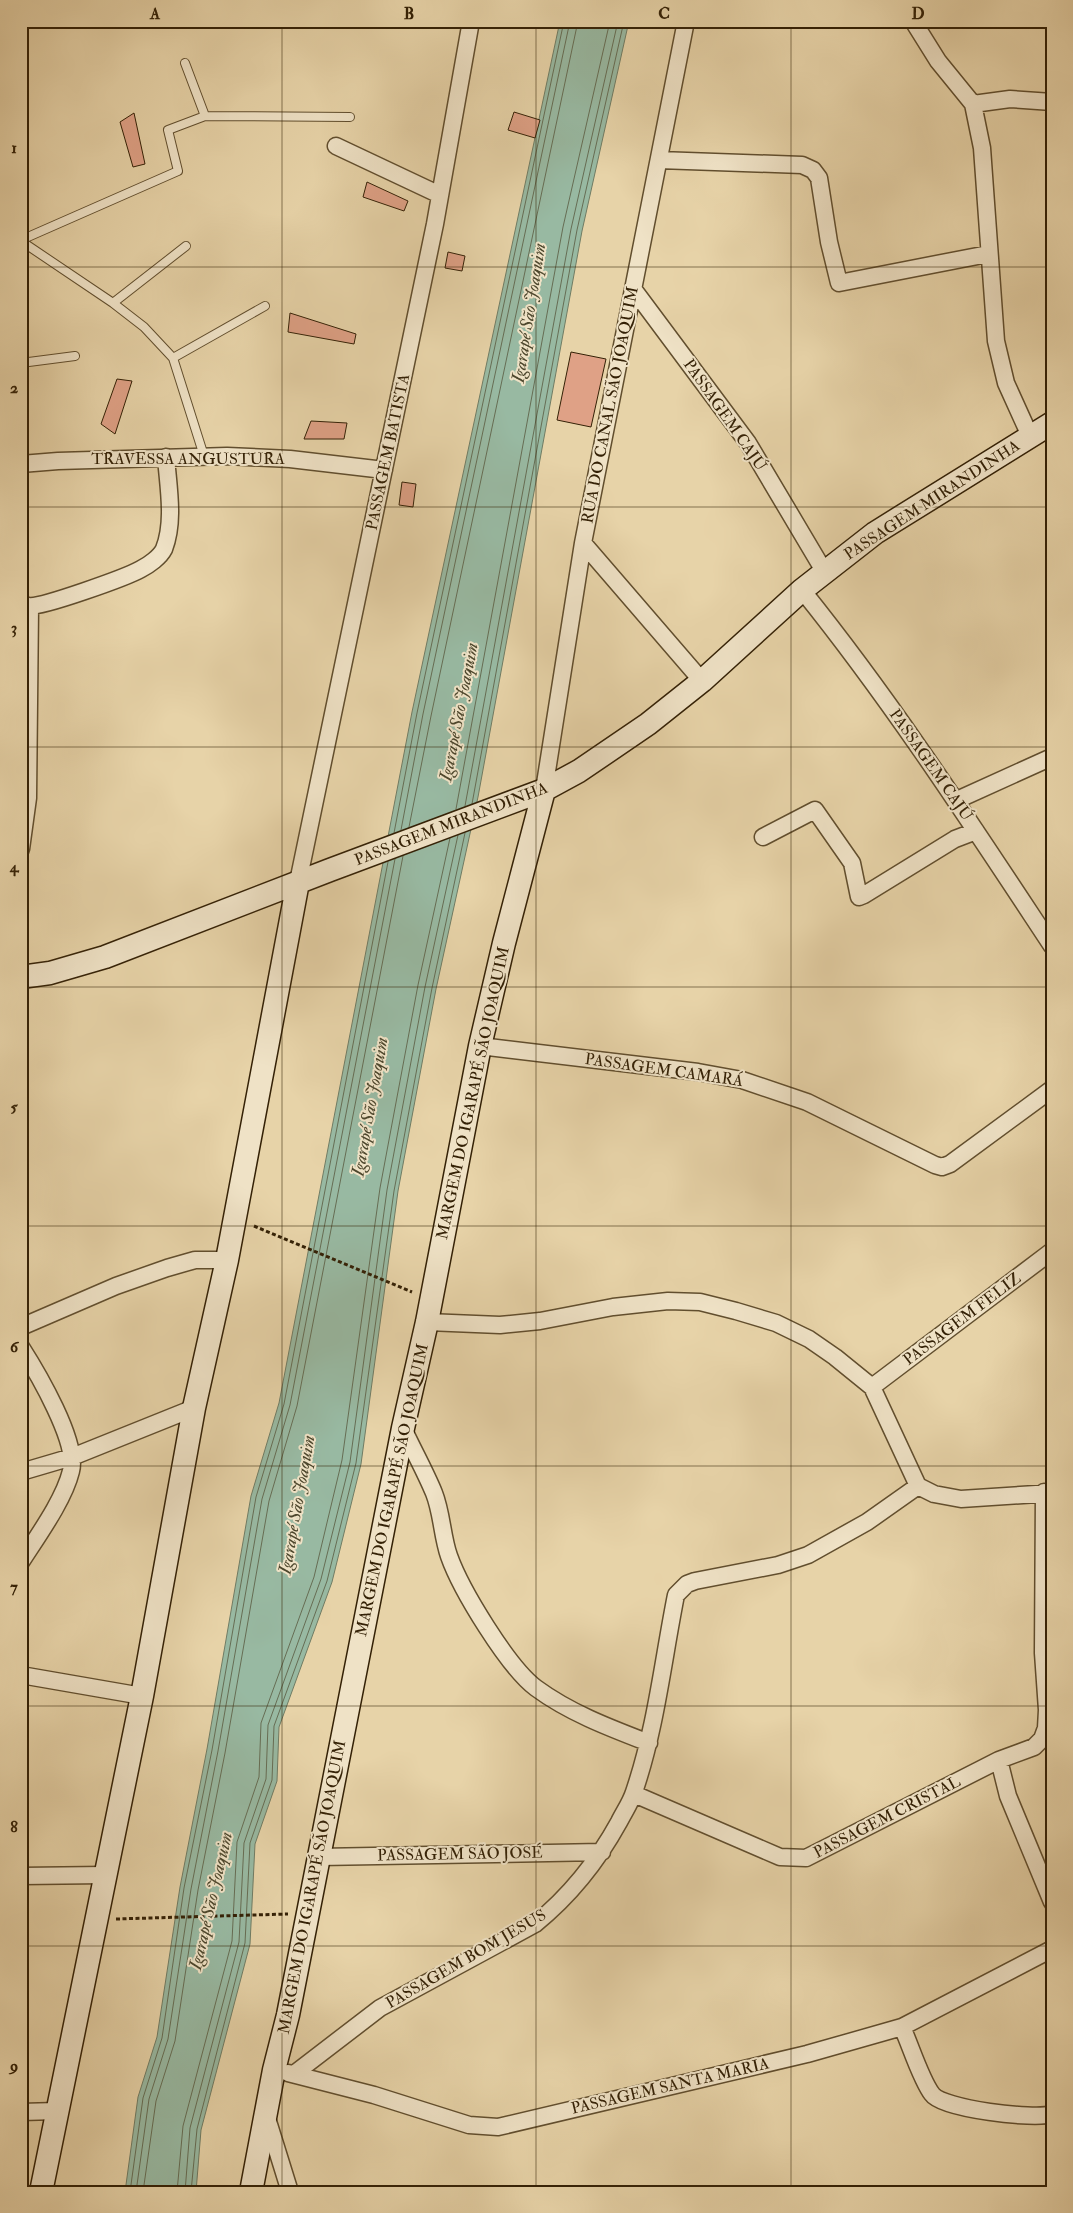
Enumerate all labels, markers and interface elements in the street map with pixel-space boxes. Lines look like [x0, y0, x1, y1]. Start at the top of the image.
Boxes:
text: A [149, 4, 161, 24]
text: B [404, 4, 414, 24]
text: C [658, 4, 670, 24]
text: D [911, 4, 925, 24]
text: 1 [11, 138, 17, 158]
water label: Igarapé São Joaquim [506, 242, 551, 385]
street label: RUA DO CANAL SÃO JOAQUIM [577, 285, 644, 525]
street label: PASSAGEM CAJÚ [678, 355, 772, 476]
street label: PASSAGEM BATISTA [362, 372, 414, 532]
text: 2 [10, 378, 18, 398]
street label: PASSAGEM MIRANDINHA [840, 436, 1024, 564]
street label: TRAVESSA ANGUSTURA [91, 449, 285, 469]
text: 3 [11, 618, 17, 638]
water label: Igarapé São Joaquim [434, 641, 484, 784]
street label: PASSAGEM CAJÚ [884, 705, 978, 826]
street label: PASSAGEM MIRANDINHA [352, 778, 550, 870]
text: 4 [9, 857, 20, 877]
street label: MARGEM DO IGARAPÉ SÃO JOAQUIM [431, 944, 515, 1242]
water label: Igarapé São Joaquim [346, 1036, 394, 1179]
street label: PASSAGEM CAMARÁ [584, 1048, 745, 1091]
text: 5 [10, 1097, 18, 1117]
street label: PASSAGEM FELIZ [899, 1268, 1025, 1370]
text: 6 [10, 1337, 20, 1357]
street label: MARGEM DO IGARAPÉ SÃO JOAQUIM [350, 1341, 434, 1639]
water label: Igarapé São Joaquim [273, 1434, 321, 1577]
text: 7 [10, 1577, 18, 1597]
street label: MARGEM DO IGARAPÉ SÃO JOAQUIM [273, 1738, 351, 2036]
street label: PASSAGEM CRISTAL [810, 1771, 964, 1863]
text: 8 [10, 1817, 18, 1837]
water label: Igarapé São Joaquim [184, 1830, 238, 1973]
street label: PASSAGEM SÃO JOSÉ [377, 1842, 543, 1866]
street label: PASSAGEM BOM JESUS [382, 1905, 550, 2014]
street label: PASSAGEM SANTA MARIA [569, 2053, 771, 2119]
text: 9 [8, 2056, 18, 2076]

